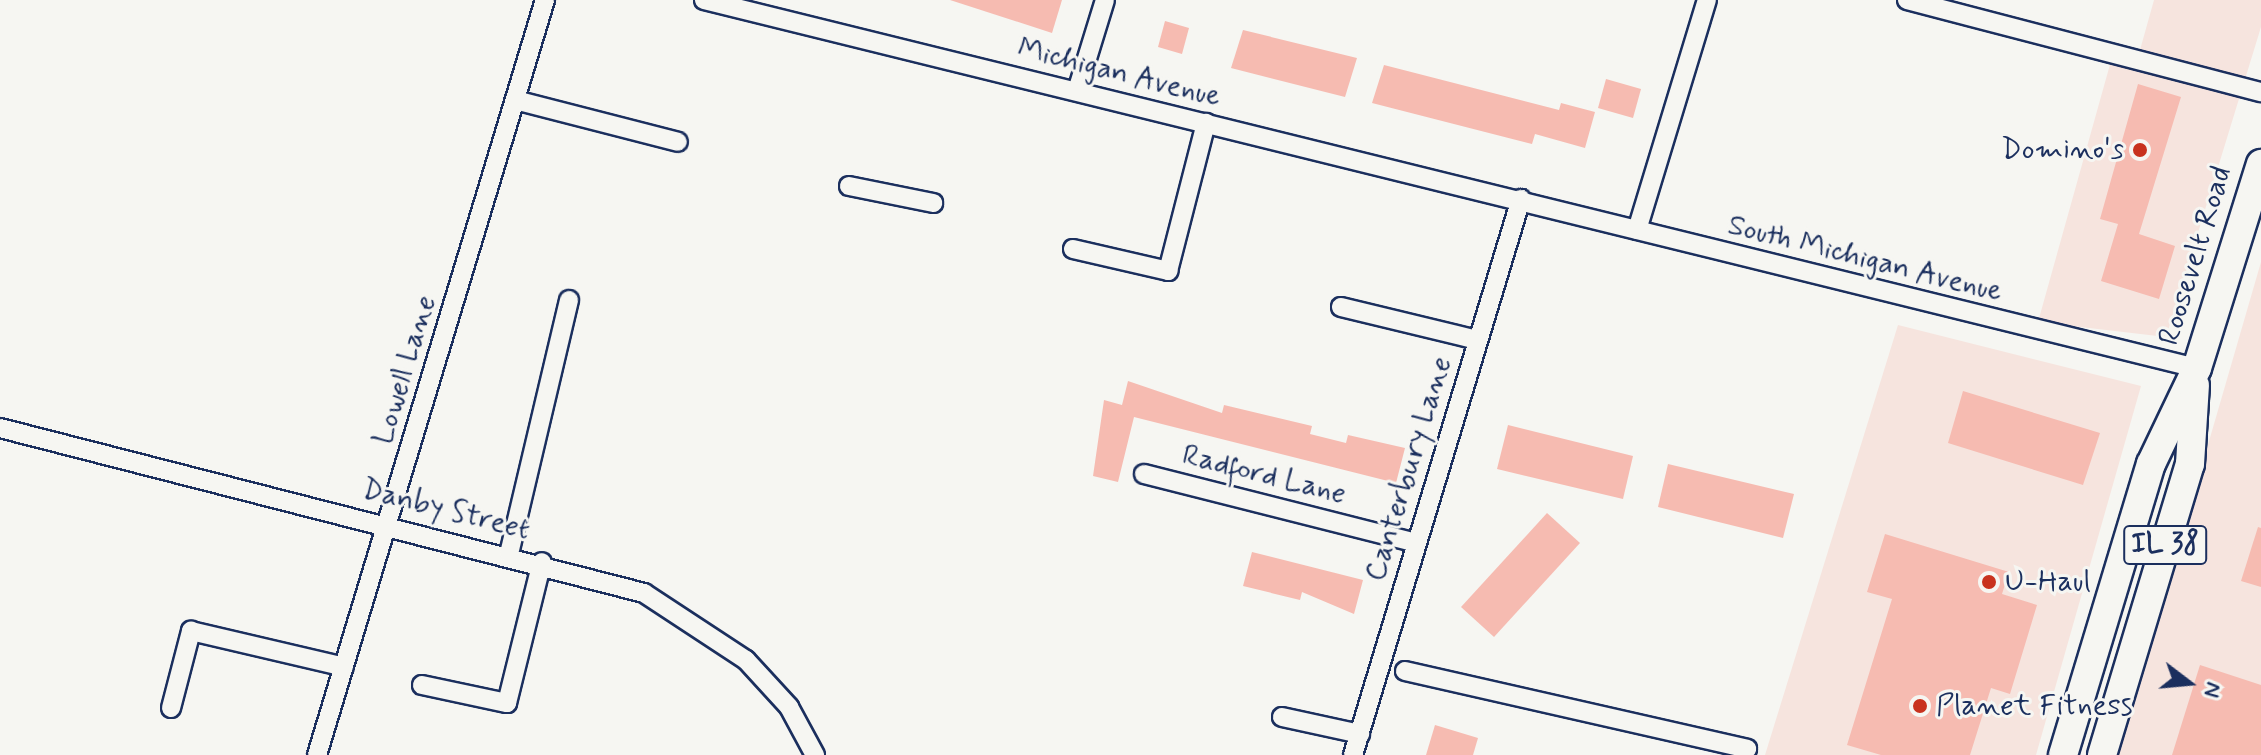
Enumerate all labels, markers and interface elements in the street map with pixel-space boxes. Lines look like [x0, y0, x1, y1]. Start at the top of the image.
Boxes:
street label: Michigan Avenue [1010, 29, 1228, 117]
place label: Domino's [2001, 132, 2124, 168]
marker: Domino's [2131, 141, 2149, 159]
street label: Roosevelt Road [2152, 163, 2240, 349]
street label: South Michigan Avenue [1720, 207, 2010, 311]
street label: Lowell Lane [366, 293, 444, 447]
street label: Canterbury Lane [1358, 354, 1460, 584]
street label: Radford Lane [1177, 437, 1351, 513]
street label: Danby Street [356, 471, 536, 549]
road number: IL 38 [2123, 521, 2207, 569]
place label: U-Haul [2005, 564, 2091, 600]
marker: U-Haul [1980, 573, 1998, 591]
north arrow [2149, 643, 2229, 723]
text: N [2197, 679, 2228, 701]
place label: Planet Fitness [1936, 688, 2137, 724]
marker: Planet Fitness [1911, 697, 1929, 715]

